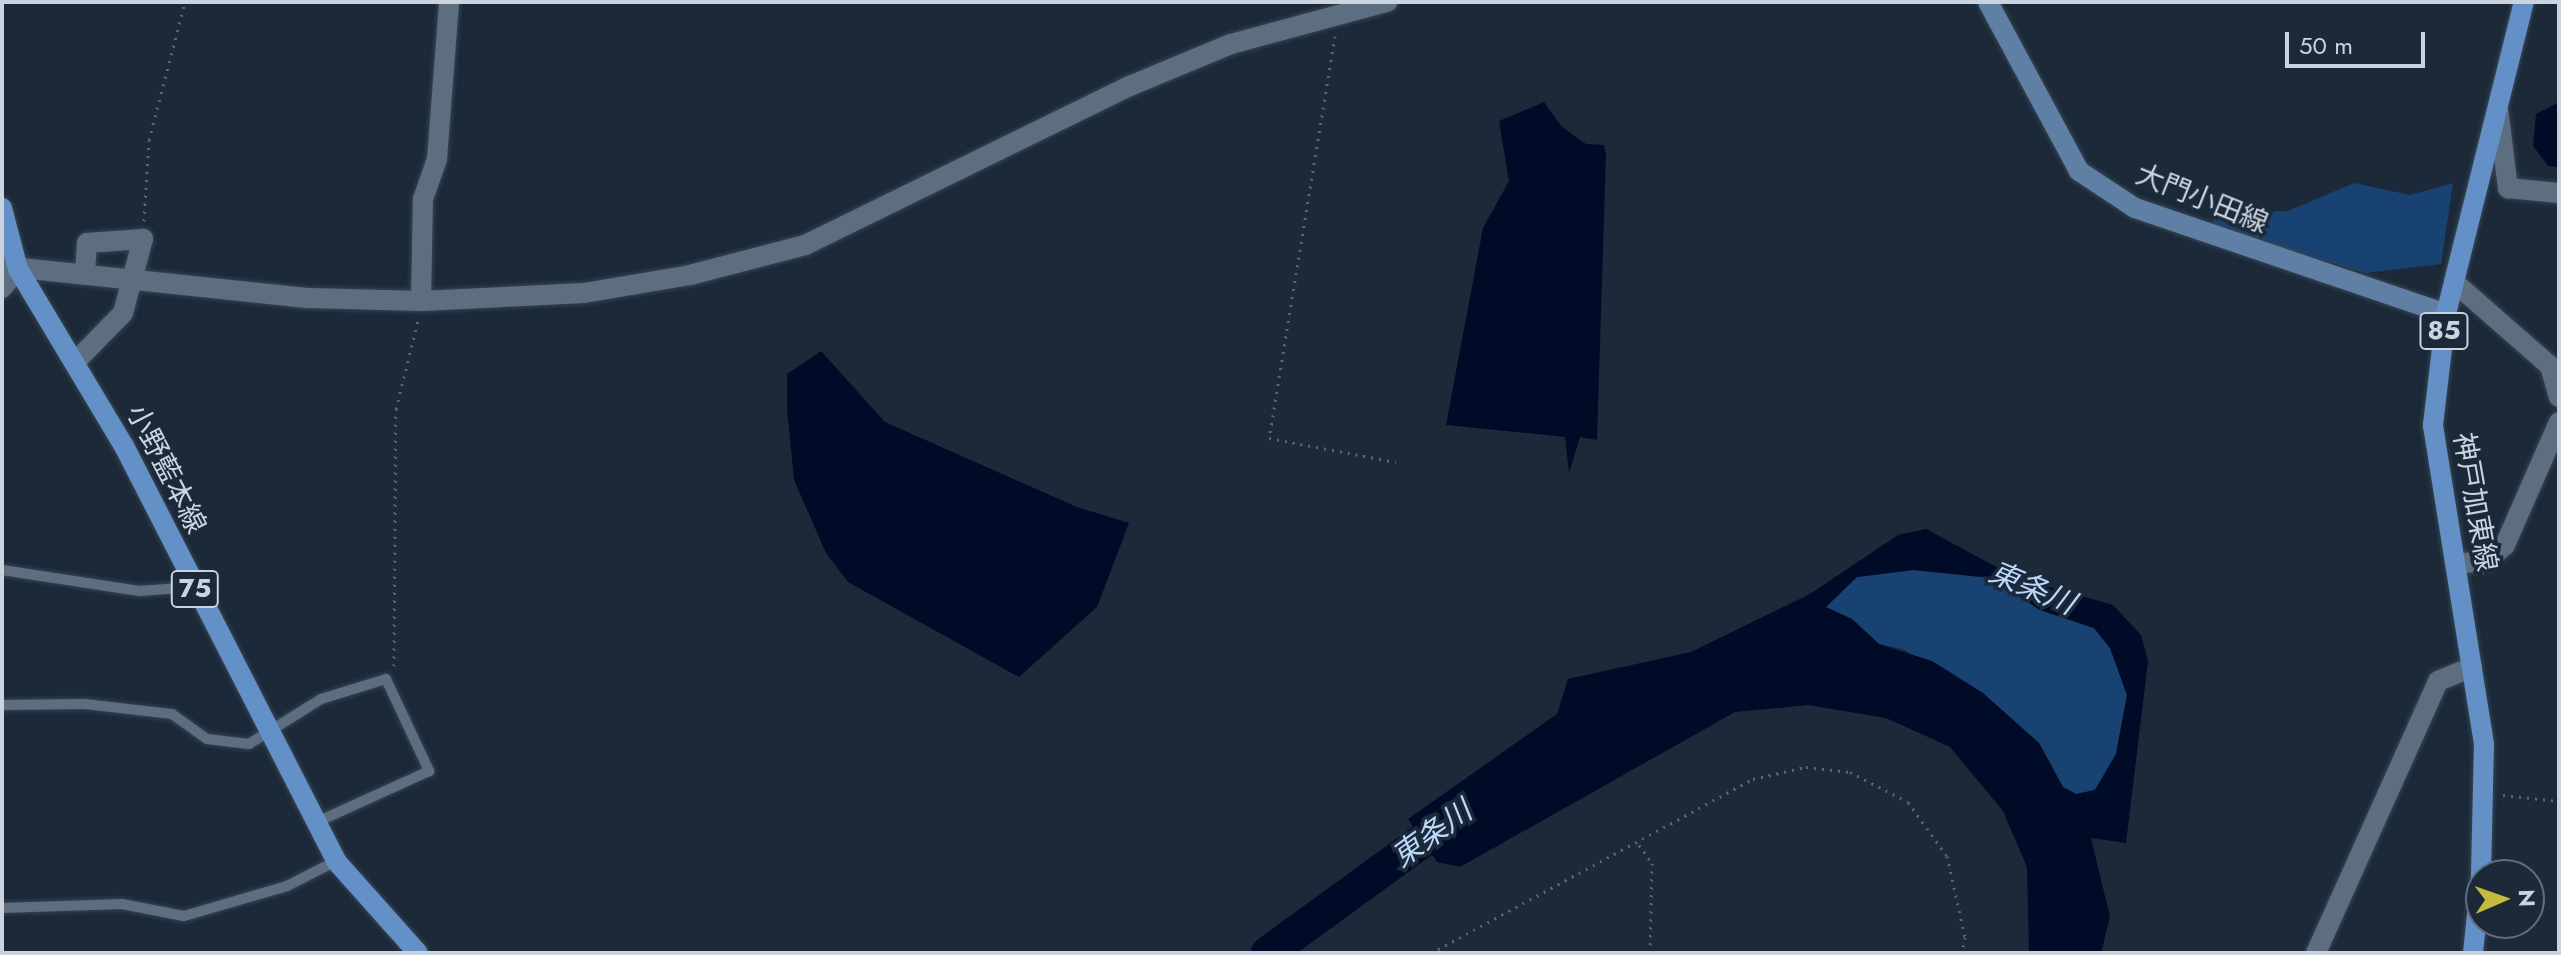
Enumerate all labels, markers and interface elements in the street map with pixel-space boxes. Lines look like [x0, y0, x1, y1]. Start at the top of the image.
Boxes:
scale bar [2289, 16, 2429, 66]
text: 50 m [2299, 28, 2353, 63]
street label: 大門小田線 [2131, 157, 2273, 241]
road number: 85 [2418, 309, 2470, 353]
street label: 小野藍本線 [119, 399, 213, 539]
street label: 神戸加東線 [2446, 430, 2504, 574]
water label: 東条川 [1984, 554, 2080, 622]
road number: 75 [169, 567, 221, 611]
water label: 東条川 [1385, 793, 1479, 875]
north arrow [2465, 859, 2545, 939]
text: N [2511, 889, 2543, 908]

